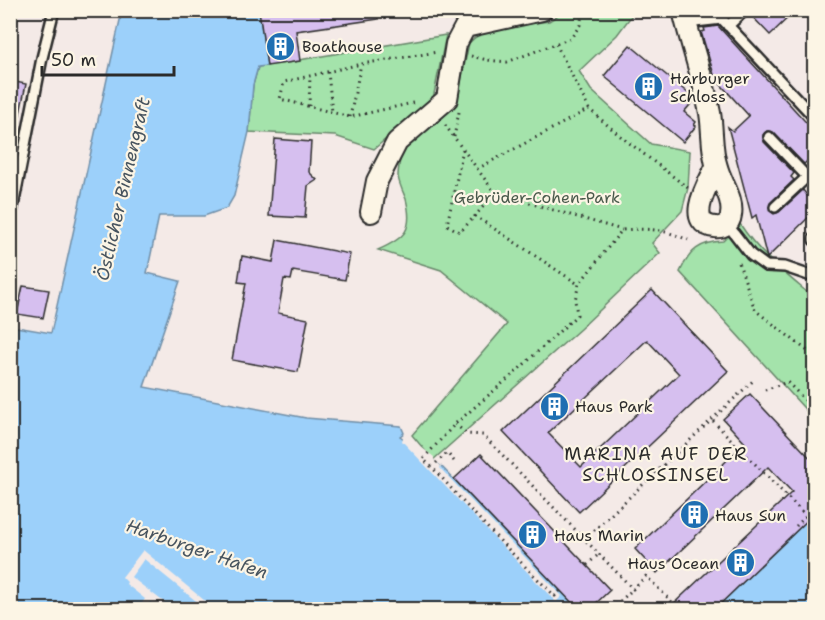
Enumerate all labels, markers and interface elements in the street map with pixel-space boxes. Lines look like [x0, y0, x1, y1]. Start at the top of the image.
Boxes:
building icon: Boathouse [265, 30, 297, 62]
place label: Boathouse [302, 36, 383, 57]
scale bar [42, 39, 174, 77]
text: 50 m [51, 48, 96, 72]
place label: Harburger Schloss [670, 68, 750, 107]
building icon: Harburger Schloss [633, 71, 665, 103]
water label: Östlicher Binnengraft [90, 95, 156, 283]
park label: Gebrüder-Cohen-Park [454, 187, 620, 208]
building icon: Haus Park [538, 390, 570, 422]
place label: Haus Park [575, 396, 653, 417]
district label: MARINA AUF DER SCHLOSSINSEL [564, 442, 748, 487]
building icon: Haus Sun [678, 499, 710, 531]
place label: Haus Sun [715, 505, 786, 526]
water label: Harburger Hafen [123, 514, 271, 584]
building icon: Haus Marin [517, 519, 549, 551]
place label: Haus Marin [554, 525, 644, 546]
building icon: Haus Ocean [724, 547, 756, 579]
place label: Haus Ocean [627, 553, 719, 574]

